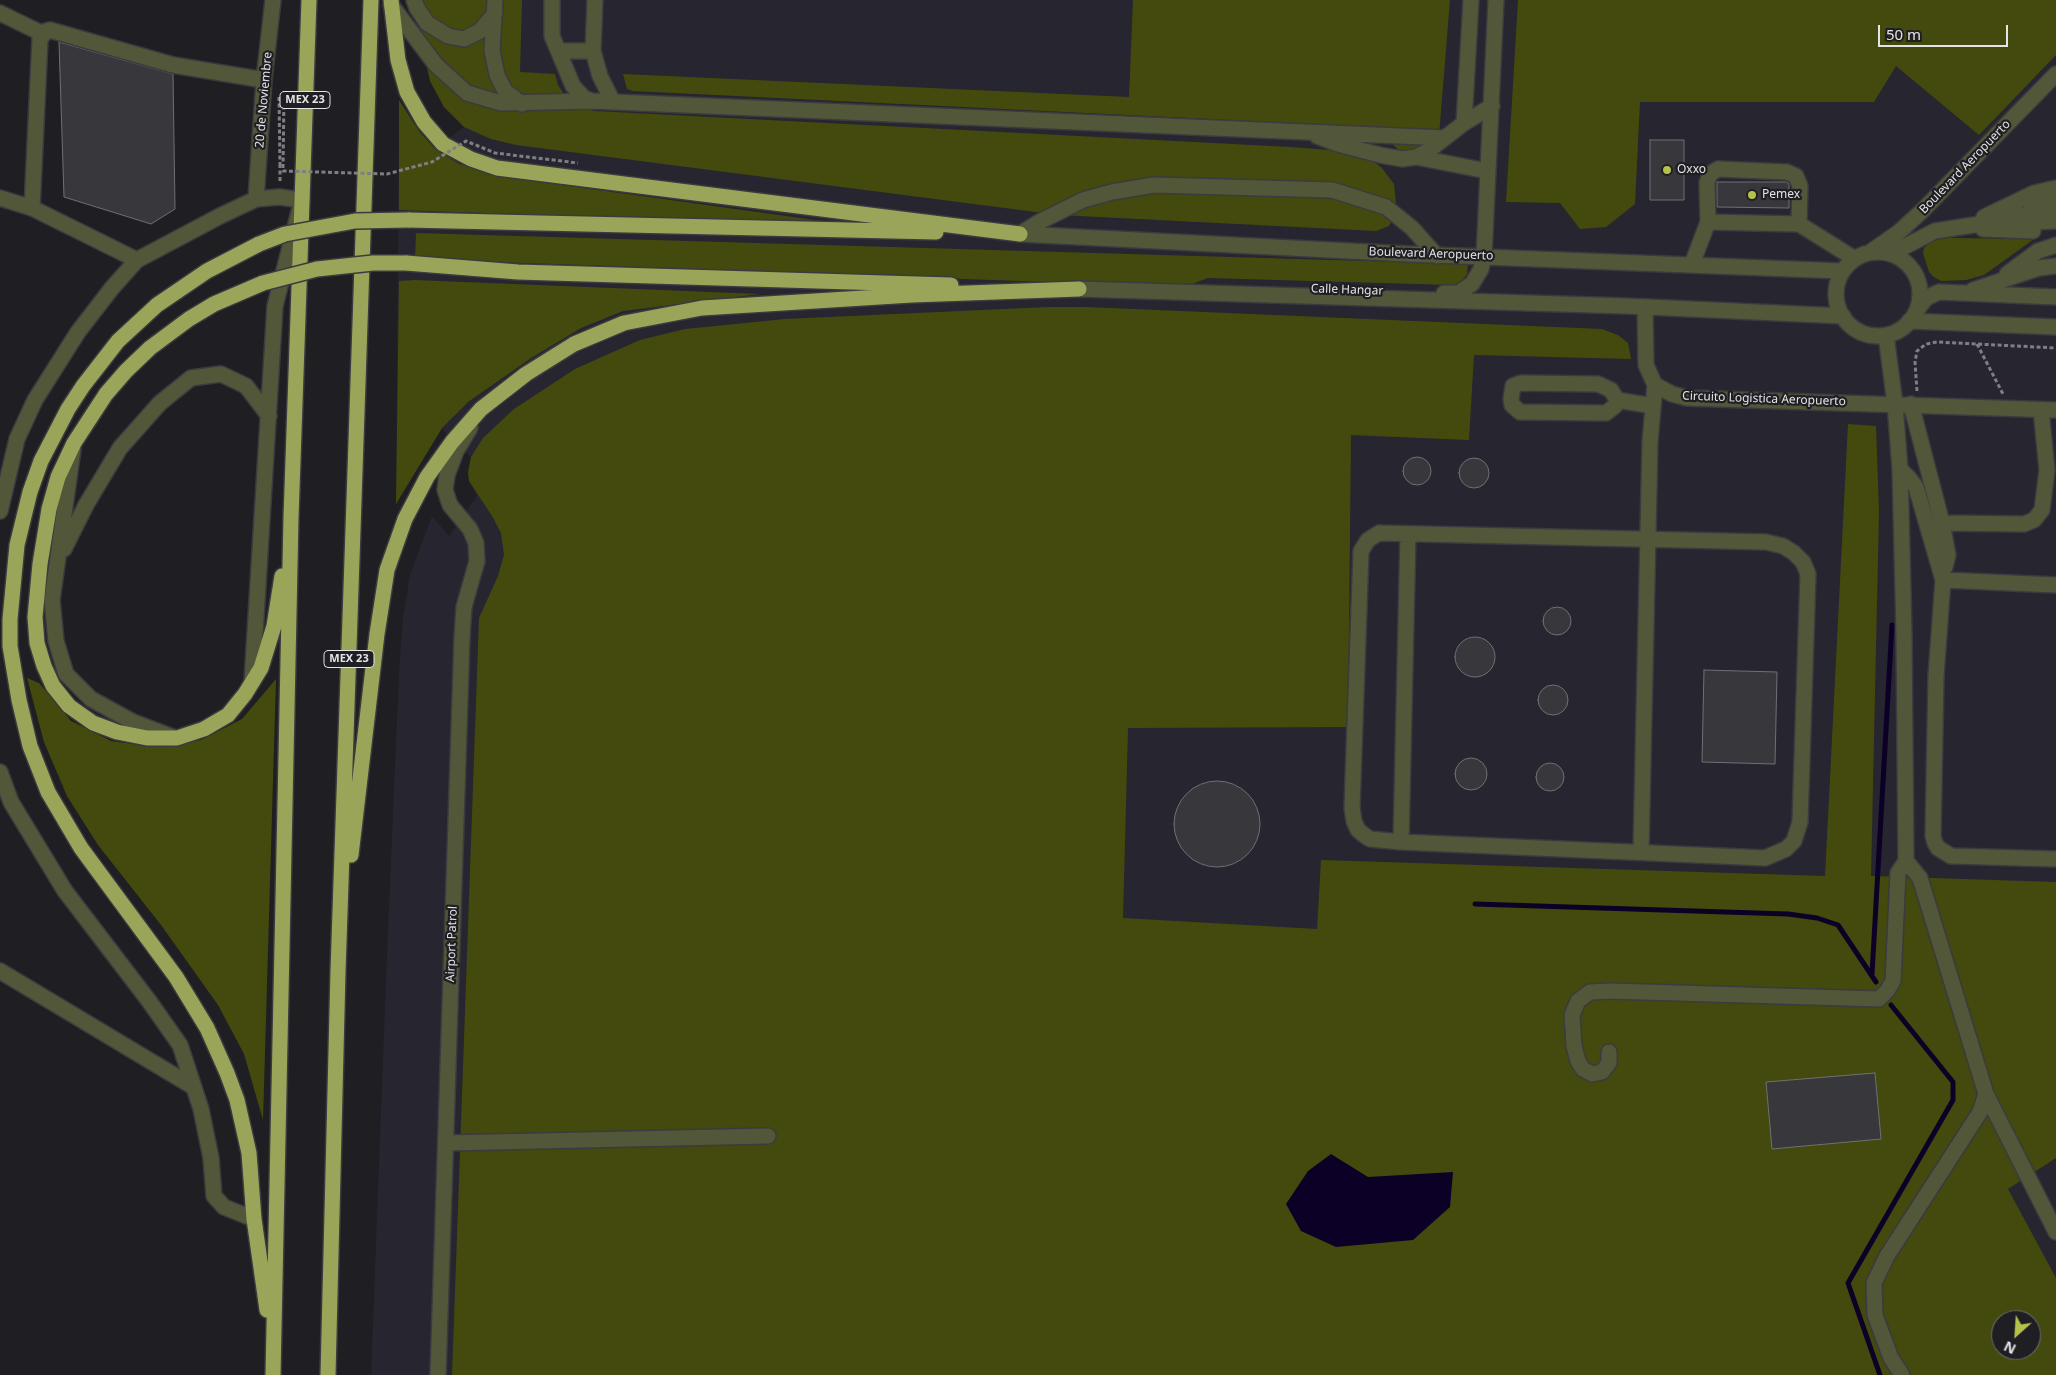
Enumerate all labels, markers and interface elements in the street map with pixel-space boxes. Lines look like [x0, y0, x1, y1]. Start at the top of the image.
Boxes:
scale bar [1881, 15, 2011, 47]
text: 50 m [1886, 24, 1921, 44]
street label: 20 de Noviembre [253, 51, 275, 149]
road number: MEX 23 [280, 92, 330, 108]
street label: Boulevard Aeropuerto [1917, 117, 2013, 217]
place label: Oxxo [1677, 163, 1706, 177]
marker: Oxxo [1661, 164, 1673, 176]
place label: Pemex [1762, 188, 1800, 202]
marker: Pemex [1746, 189, 1758, 201]
street label: Boulevard Aeropuerto [1368, 245, 1494, 263]
street label: Calle Hangar [1311, 282, 1383, 298]
street label: Circuito Logistica Aeropuerto [1682, 389, 1846, 409]
road number: MEX 23 [324, 651, 374, 668]
street label: Airport Patrol [443, 906, 461, 982]
north arrow [1991, 1310, 2041, 1360]
text: N [2000, 1337, 2019, 1359]

